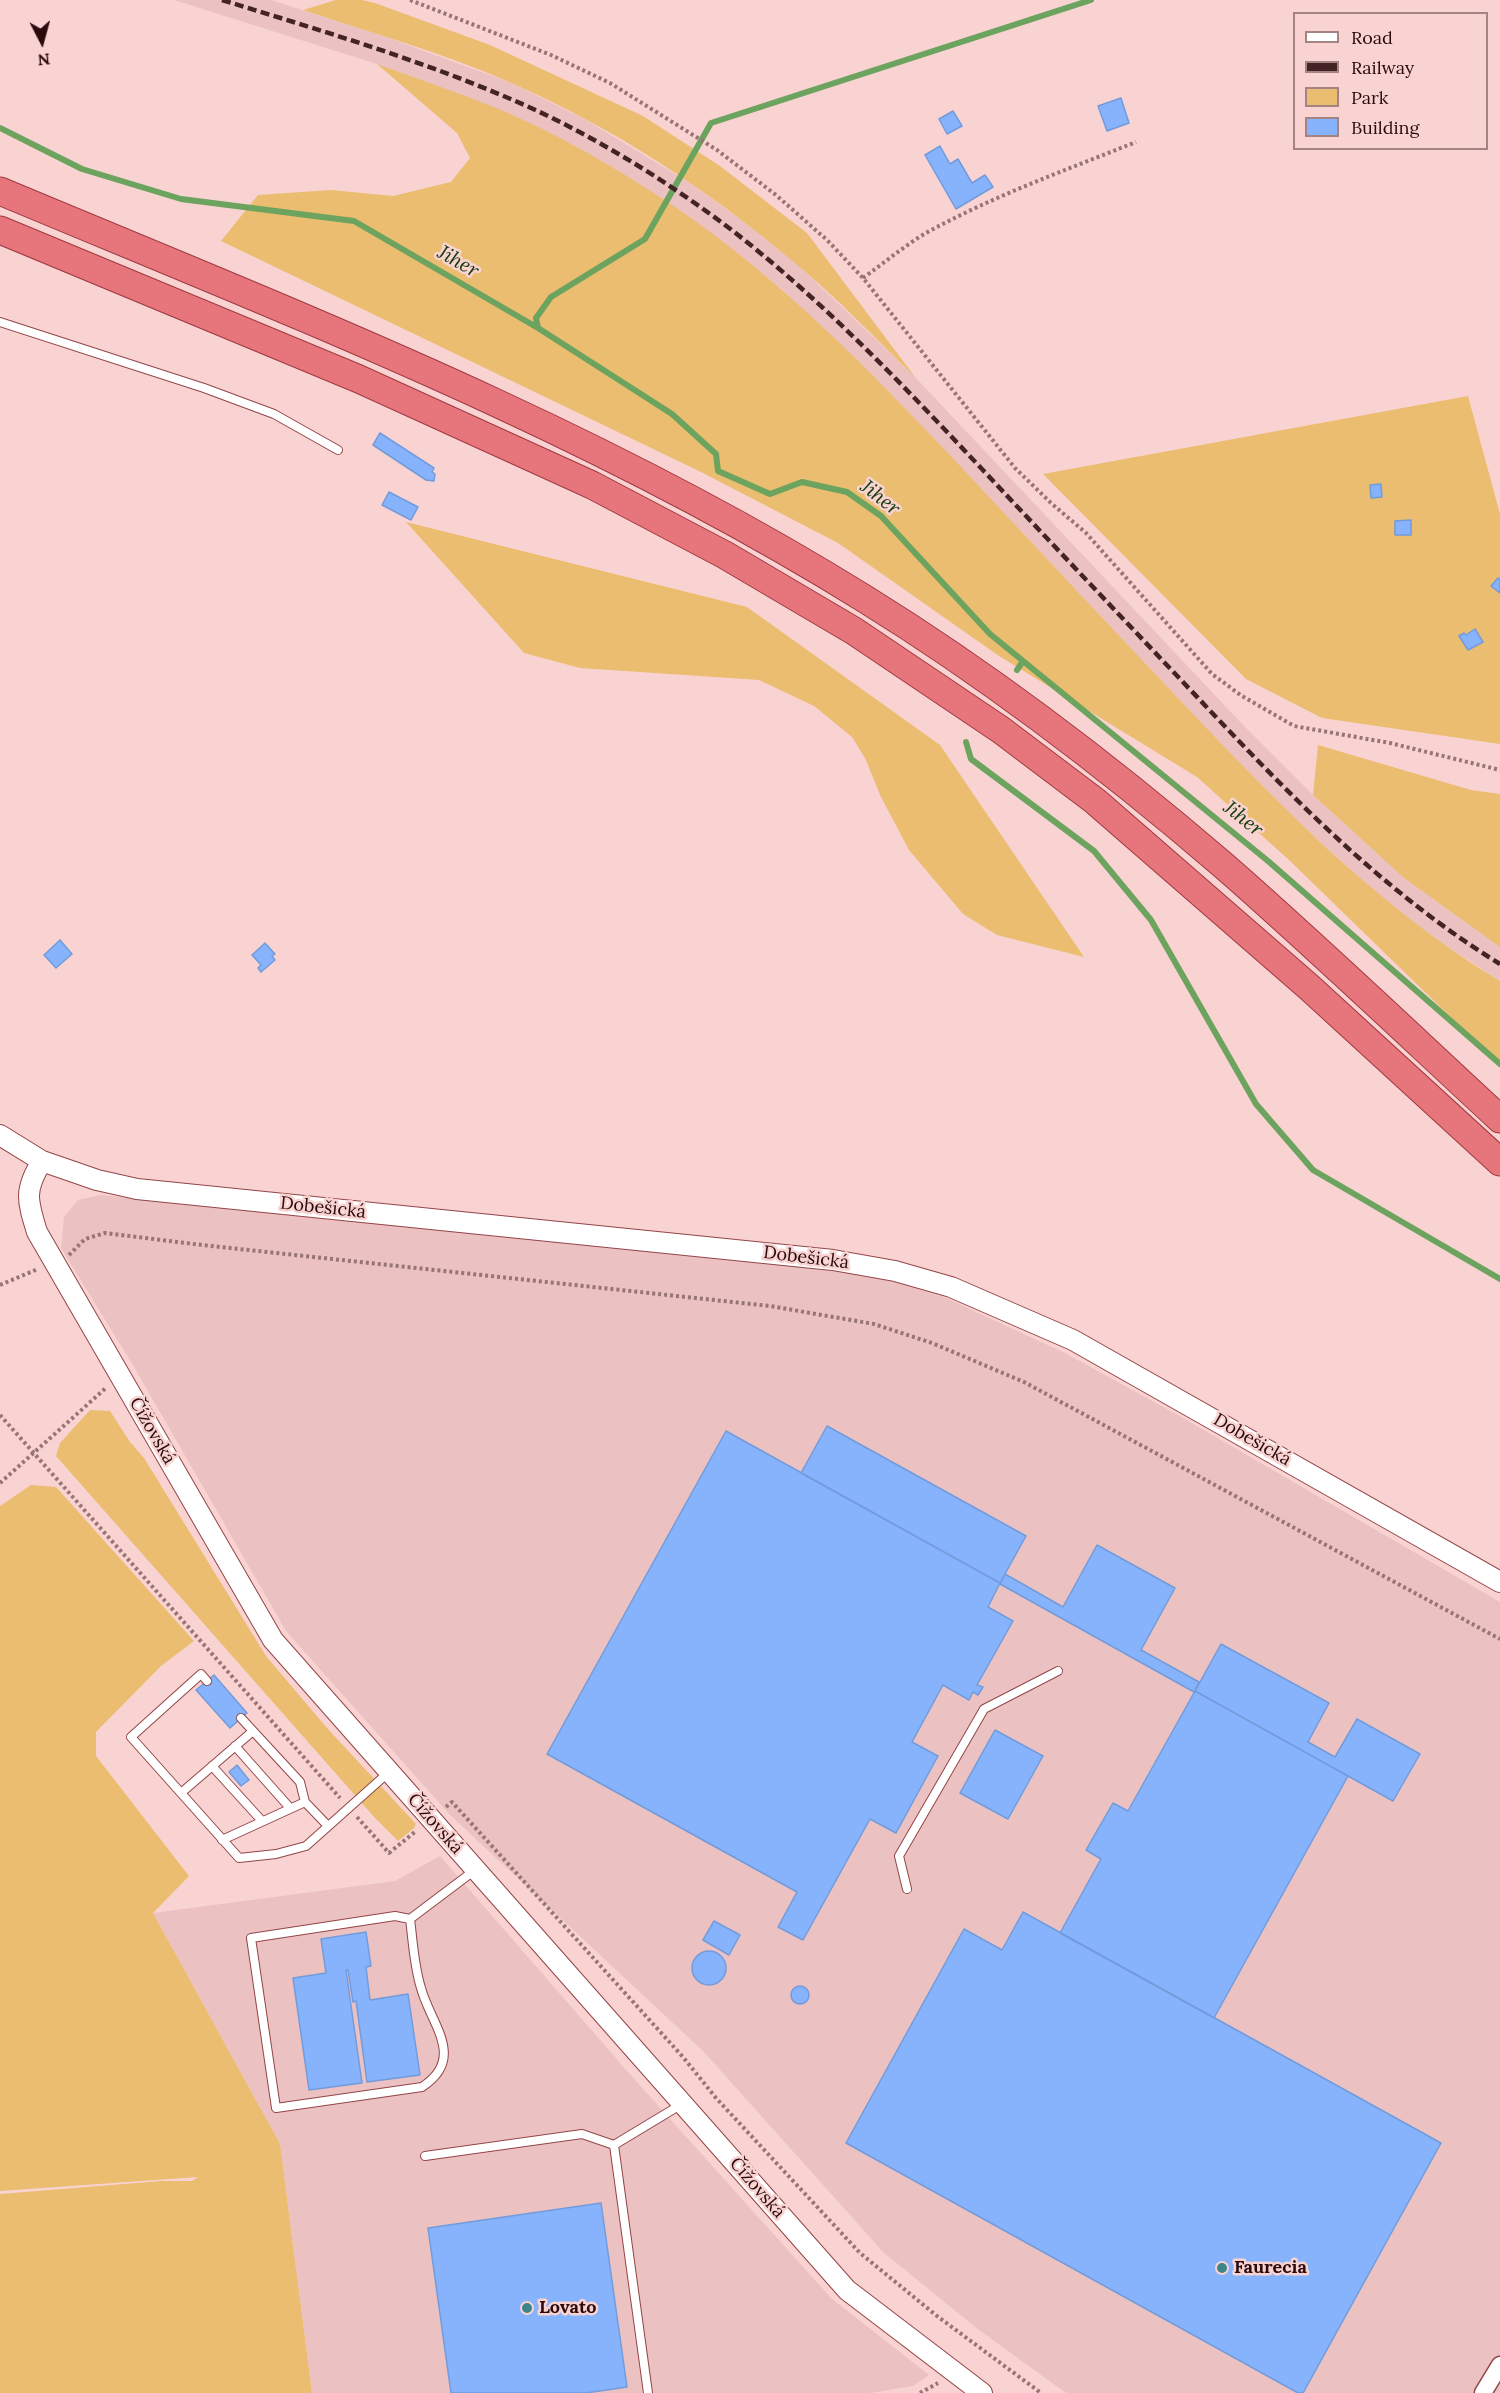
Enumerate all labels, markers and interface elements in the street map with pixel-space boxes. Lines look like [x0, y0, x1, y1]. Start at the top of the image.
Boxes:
north arrow [12, 12, 72, 72]
legend [1293, 12, 1488, 150]
text: Road [1351, 26, 1393, 49]
text: N [37, 49, 51, 70]
text: Railway [1351, 56, 1414, 79]
text: Park [1351, 86, 1388, 109]
text: Building [1351, 116, 1419, 139]
water label: Jiher [433, 241, 483, 283]
water label: Jiher [855, 475, 905, 521]
water label: Jiher [1218, 796, 1268, 842]
street label: Dobešická [279, 1193, 367, 1223]
street label: Dobešická [762, 1242, 850, 1274]
street label: Čížovská [124, 1394, 180, 1468]
street label: Dobešická [1209, 1409, 1295, 1471]
street label: Čížovská [403, 1789, 467, 1859]
street label: Čížovská [725, 2153, 789, 2223]
place label: Faurecia [1234, 2257, 1307, 2279]
marker: Faurecia [1215, 2261, 1229, 2275]
place label: Lovato [539, 2297, 597, 2319]
marker: Lovato [520, 2301, 534, 2315]

